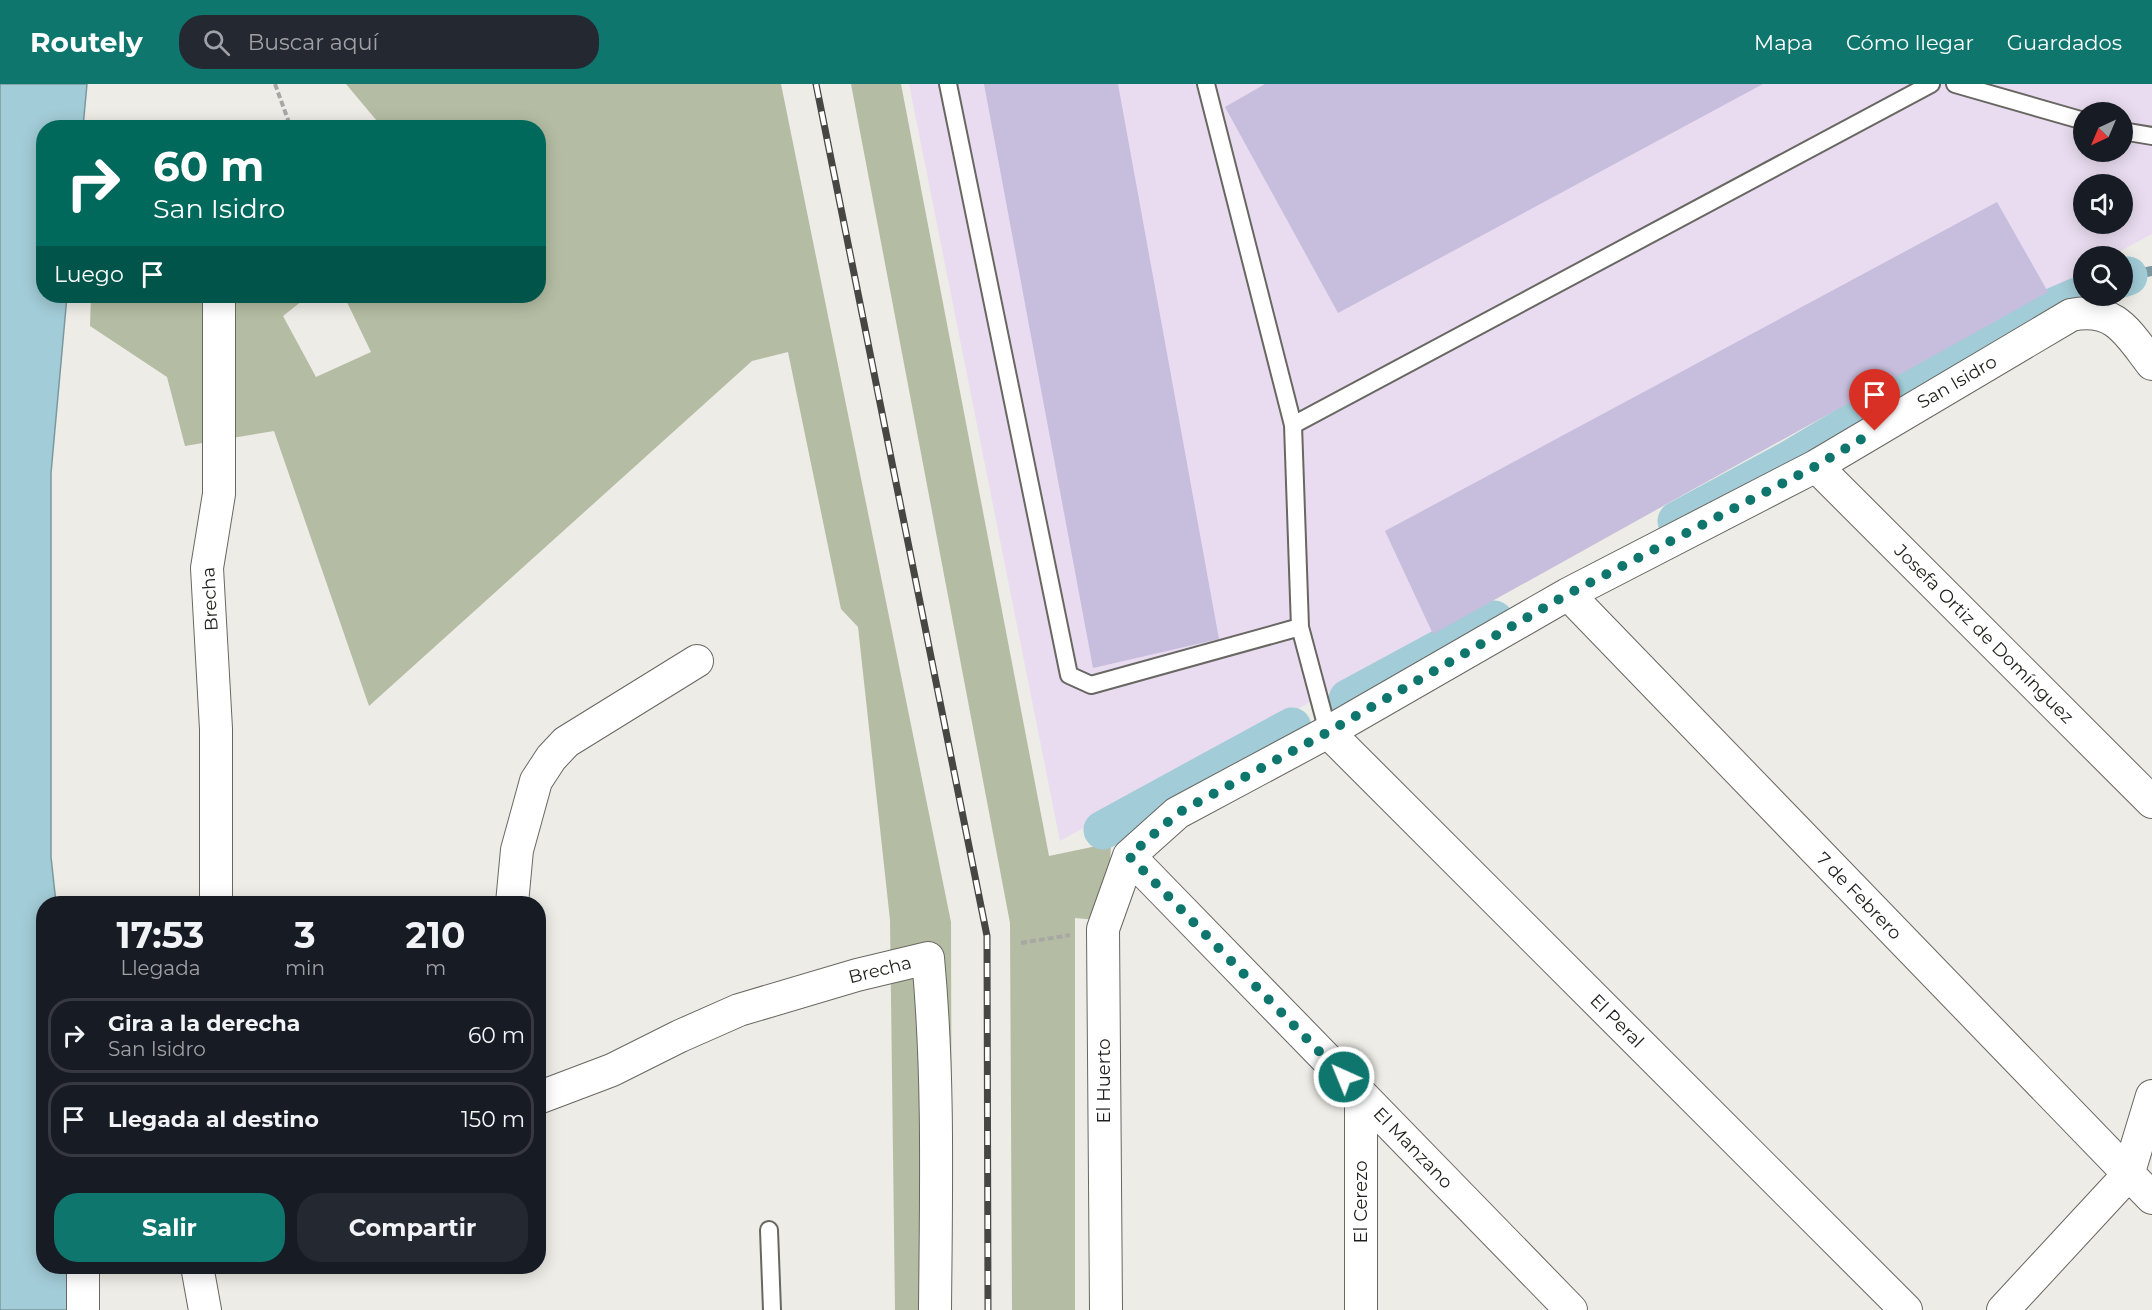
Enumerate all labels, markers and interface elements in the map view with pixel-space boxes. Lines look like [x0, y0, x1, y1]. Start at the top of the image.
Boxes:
search box [179, 15, 599, 69]
text: Routely [30, 25, 143, 59]
icon: search [200, 26, 233, 59]
text: Buscar aquí [248, 29, 378, 56]
text: Mapa [1754, 30, 1813, 55]
text: Cómo llegar [1846, 30, 1974, 55]
text: Guardados [2007, 30, 2122, 55]
north arrow [2073, 102, 2133, 162]
map controls [2073, 102, 2133, 306]
text: 60 m [153, 140, 264, 192]
icon: right [54, 144, 132, 222]
button: sound [2073, 174, 2133, 234]
text: San Isidro [153, 192, 285, 225]
button: search [2073, 246, 2133, 306]
icon: arrive [136, 258, 169, 291]
text: Luego [54, 261, 124, 288]
street label: San Isidro [1913, 350, 2001, 414]
pin [1849, 369, 1900, 431]
icon: arrive [1858, 378, 1891, 411]
street label: Josefa Ortiz de Domínguez [1889, 539, 2078, 728]
street label: Brecha [197, 566, 223, 632]
street label: 7 de Febrero [1812, 848, 1906, 944]
text: 17:53 [117, 913, 204, 957]
text: 3 [294, 913, 316, 957]
text: 210 [406, 913, 465, 957]
street label: Brecha [846, 952, 914, 988]
text: Llegada [120, 956, 201, 980]
text: min [285, 956, 325, 980]
text: m [425, 956, 446, 980]
street label: El Peral [1585, 989, 1649, 1053]
text: Gira a la derecha [108, 1010, 300, 1037]
icon: right [57, 1019, 90, 1052]
text: 60 m [468, 1022, 525, 1049]
text: San Isidro [108, 1037, 206, 1061]
street label: El Huerto [1093, 1039, 1115, 1123]
position arrow [1312, 1045, 1376, 1109]
icon: arrive [57, 1103, 90, 1136]
street label: El Manzano [1369, 1103, 1457, 1193]
text: Llegada al destino [108, 1106, 319, 1133]
text: 150 m [461, 1106, 525, 1133]
street label: El Cerezo [1350, 1161, 1372, 1243]
button: Salir [54, 1193, 285, 1262]
button: Compartir [297, 1193, 528, 1262]

